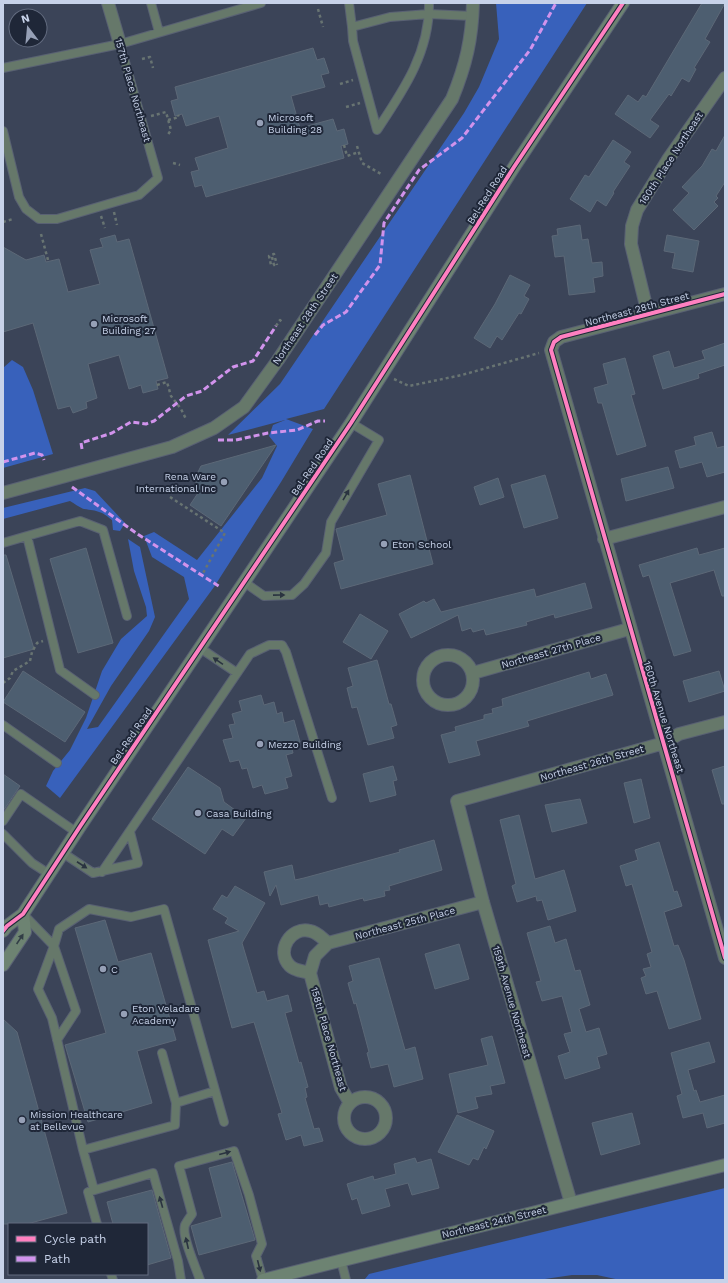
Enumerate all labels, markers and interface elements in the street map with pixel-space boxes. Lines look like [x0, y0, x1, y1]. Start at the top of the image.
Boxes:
north arrow [8, 8, 48, 48]
text: N [20, 11, 31, 26]
street label: 157th Place Northeast [113, 37, 153, 144]
street label: 160th Place Northeast [637, 109, 705, 206]
place label: Microsoft Building 28 [268, 112, 322, 135]
marker: Microsoft Building 28 [255, 118, 265, 128]
street label: Bel-Red Road [465, 164, 509, 226]
street label: Northeast 28th Street [270, 271, 340, 367]
street label: Northeast 28th Street [584, 290, 691, 328]
place label: Microsoft Building 27 [102, 313, 156, 336]
marker: Microsoft Building 27 [89, 319, 99, 329]
street label: Bel-Red Road [289, 436, 335, 498]
place label: Rena Ware International Inc [136, 471, 216, 494]
marker: Rena Ware International Inc [219, 477, 229, 487]
one-way arrow [343, 489, 350, 501]
marker: Eton School [379, 539, 389, 549]
place label: Eton School [392, 539, 451, 550]
one-way arrow [273, 592, 285, 599]
street label: Northeast 27th Place [500, 631, 602, 670]
one-way arrow [213, 657, 224, 665]
street label: 160th Avenue Northeast [642, 660, 687, 775]
street label: Bel-Red Road [108, 705, 154, 767]
marker: Mezzo Building [255, 739, 265, 749]
place label: Mezzo Building [268, 739, 342, 750]
street label: Northeast 26th Street [539, 743, 646, 783]
marker: Casa Building [193, 808, 203, 818]
place label: Casa Building [206, 808, 272, 819]
one-way arrow [76, 862, 87, 869]
street label: Northeast 25th Place [354, 904, 457, 942]
one-way arrow [16, 934, 24, 945]
street label: 159th Avenue Northeast [491, 945, 534, 1060]
marker: C [98, 964, 108, 974]
place label: C [111, 964, 118, 975]
street label: 158th Place Northeast [309, 986, 349, 1093]
place label: Eton Veladare Academy [132, 1003, 200, 1026]
marker: Eton Veladare Academy [119, 1009, 129, 1019]
place label: Mission Healthcare at Bellevue [30, 1109, 123, 1132]
marker: Mission Healthcare at Bellevue [17, 1115, 27, 1125]
one-way arrow [219, 1150, 232, 1156]
one-way arrow [158, 1195, 164, 1207]
street label: Northeast 24th Street [441, 1203, 548, 1240]
legend [8, 1223, 148, 1275]
text: Cycle path [44, 1232, 106, 1246]
one-way arrow [184, 1237, 190, 1249]
text: Path [44, 1252, 70, 1266]
one-way arrow [256, 1260, 262, 1272]

